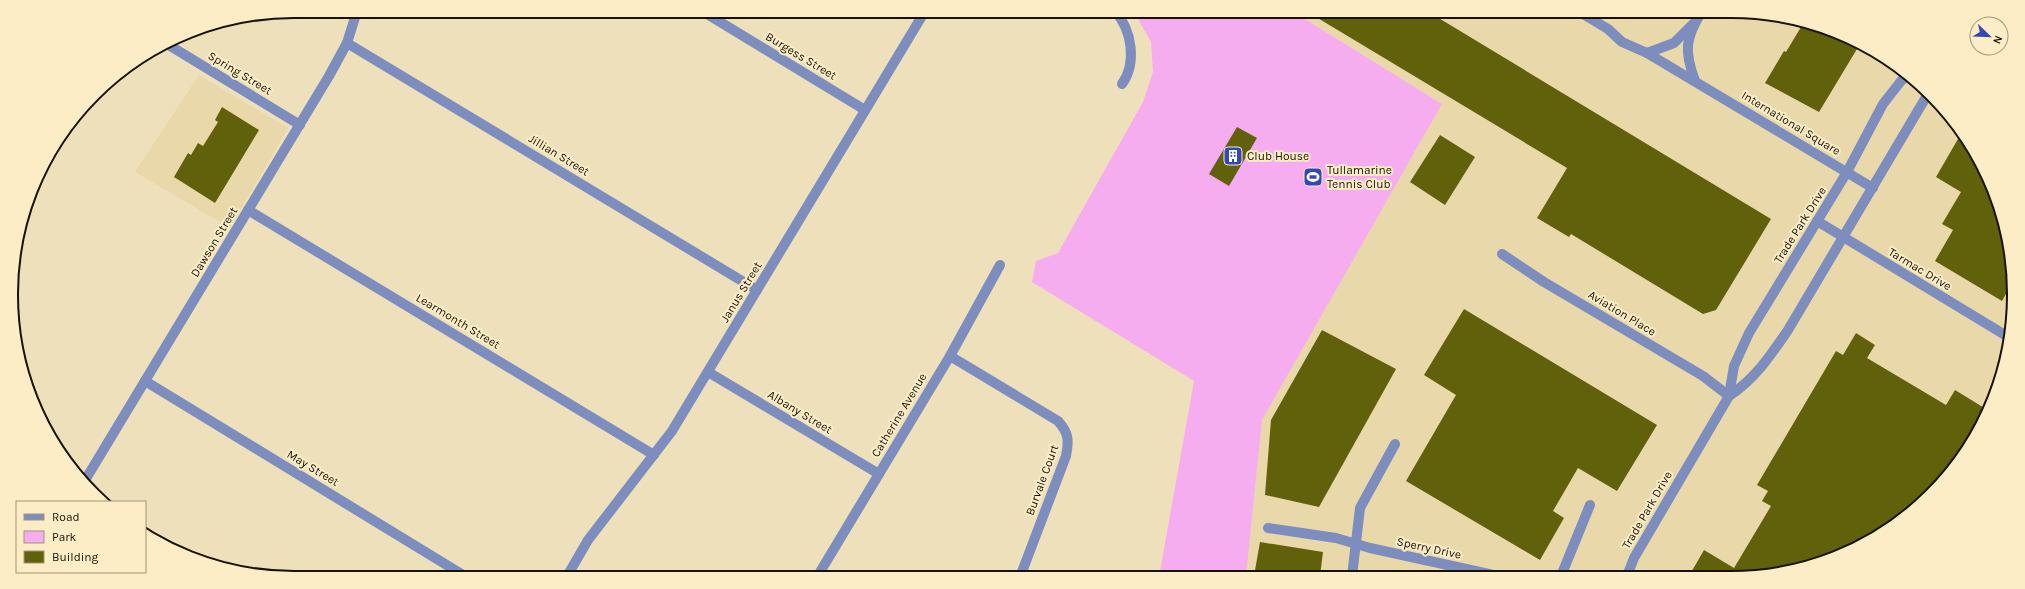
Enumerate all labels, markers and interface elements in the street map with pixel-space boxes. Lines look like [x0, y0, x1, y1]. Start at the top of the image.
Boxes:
north arrow [1969, 16, 2009, 56]
street label: Burgess Street [763, 29, 839, 83]
text: N [1990, 34, 2005, 46]
street label: Spring Street [206, 48, 275, 98]
street label: International Square [1739, 88, 1843, 158]
street label: Jillian Street [526, 131, 592, 179]
building icon: Club House [1222, 145, 1244, 167]
place label: Club House [1247, 149, 1309, 163]
place label: Tullamarine Tennis Club [1327, 163, 1392, 191]
sports icon: Tullamarine Tennis Club [1302, 166, 1324, 188]
street label: Trade Park Drive [1771, 184, 1829, 266]
street label: Dawson Street [188, 204, 241, 280]
street label: Tarmac Drive [1886, 245, 1954, 293]
street label: Janus Street [717, 259, 765, 325]
street label: Aviation Place [1586, 287, 1658, 339]
street label: Learmonth Street [414, 290, 503, 352]
street label: Catherine Avenue [868, 370, 930, 460]
street label: Albany Street [765, 387, 835, 437]
street label: Burvale Court [1023, 442, 1061, 517]
street label: May Street [284, 447, 342, 489]
street label: Trade Park Drive [1619, 469, 1675, 551]
legend [16, 501, 146, 573]
text: Road [52, 510, 80, 524]
text: Park [52, 530, 77, 544]
street label: Sperry Drive [1395, 534, 1463, 562]
text: Building [52, 550, 99, 564]

